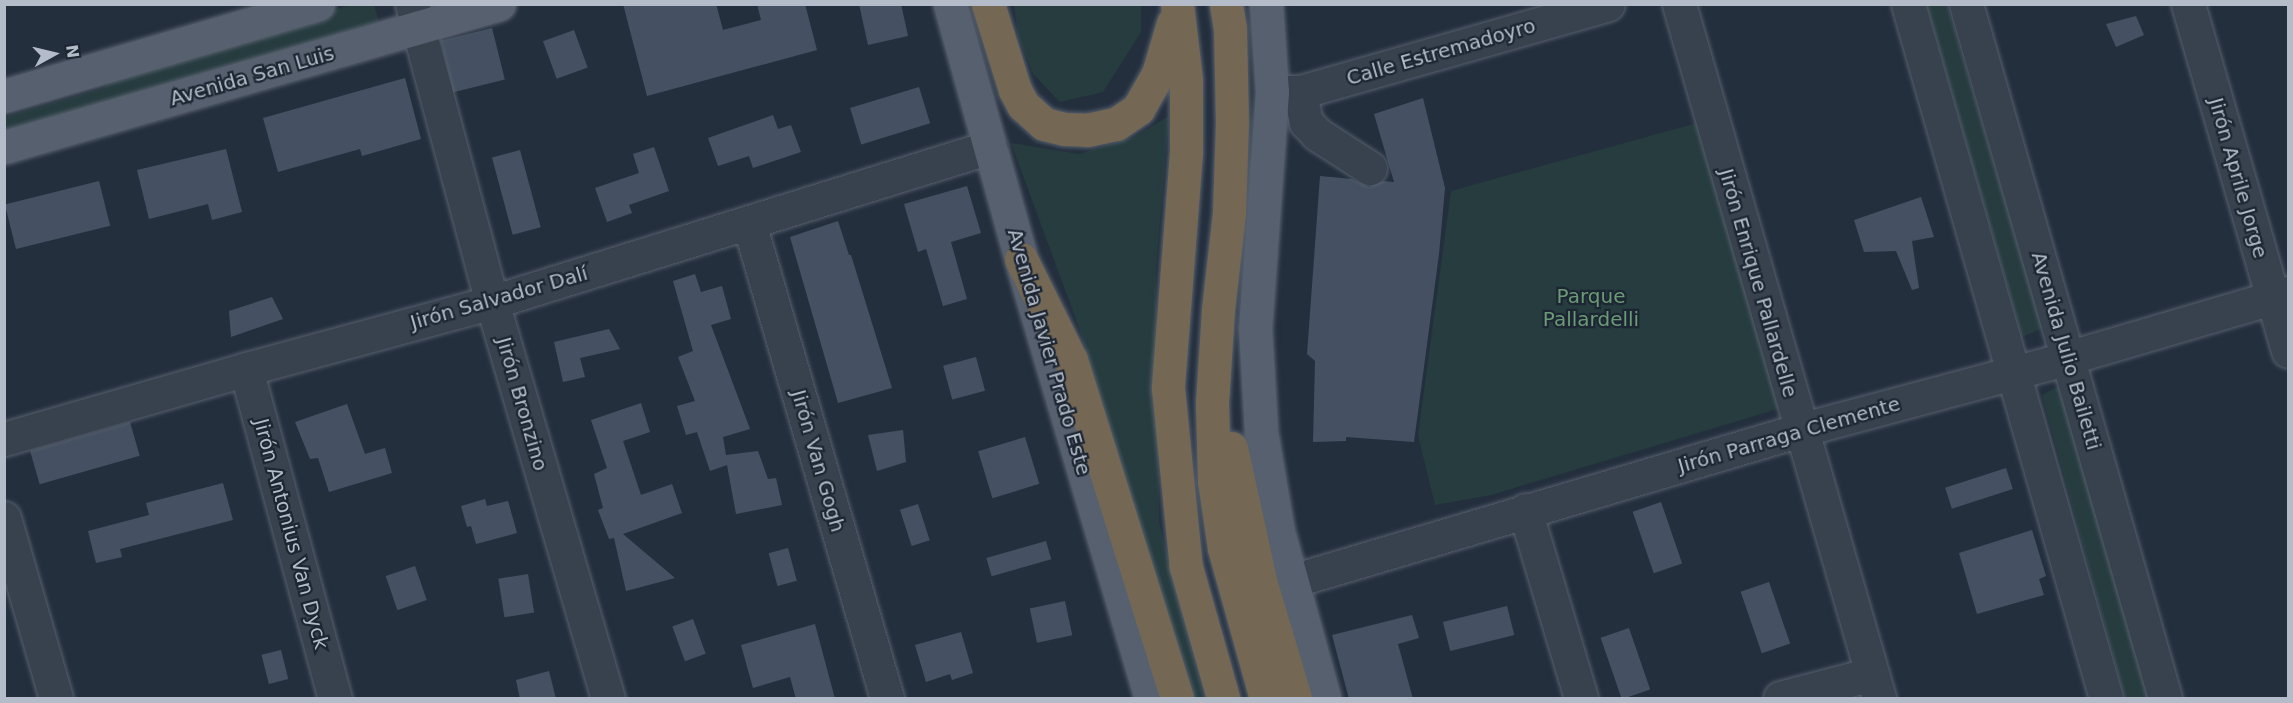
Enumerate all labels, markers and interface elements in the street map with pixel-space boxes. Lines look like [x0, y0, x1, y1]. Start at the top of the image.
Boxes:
street label: Calle Estremadoyro [1344, 14, 1538, 90]
north arrow [24, 24, 84, 84]
street label: Avenida San Luis [167, 41, 337, 111]
text: N [62, 43, 83, 59]
street label: Jirón Aprile Jorge [2204, 95, 2272, 261]
street label: Jirón Enrique Pallardelle [1714, 166, 1802, 400]
street label: Avenida Javier Prado Este [1002, 226, 1096, 478]
street label: Avenida Julio Bailetti [2026, 249, 2106, 453]
street label: Jirón Salvador Dalí [408, 261, 590, 335]
park label: Parque Pallardelli [1543, 284, 1639, 331]
street label: Jirón Bronzino [491, 334, 553, 474]
street label: Jirón Van Gogh [786, 387, 850, 535]
street label: Jirón Parraga Clemente [1675, 392, 1903, 478]
street label: Jirón Antonius Van Dyck [249, 416, 333, 652]

